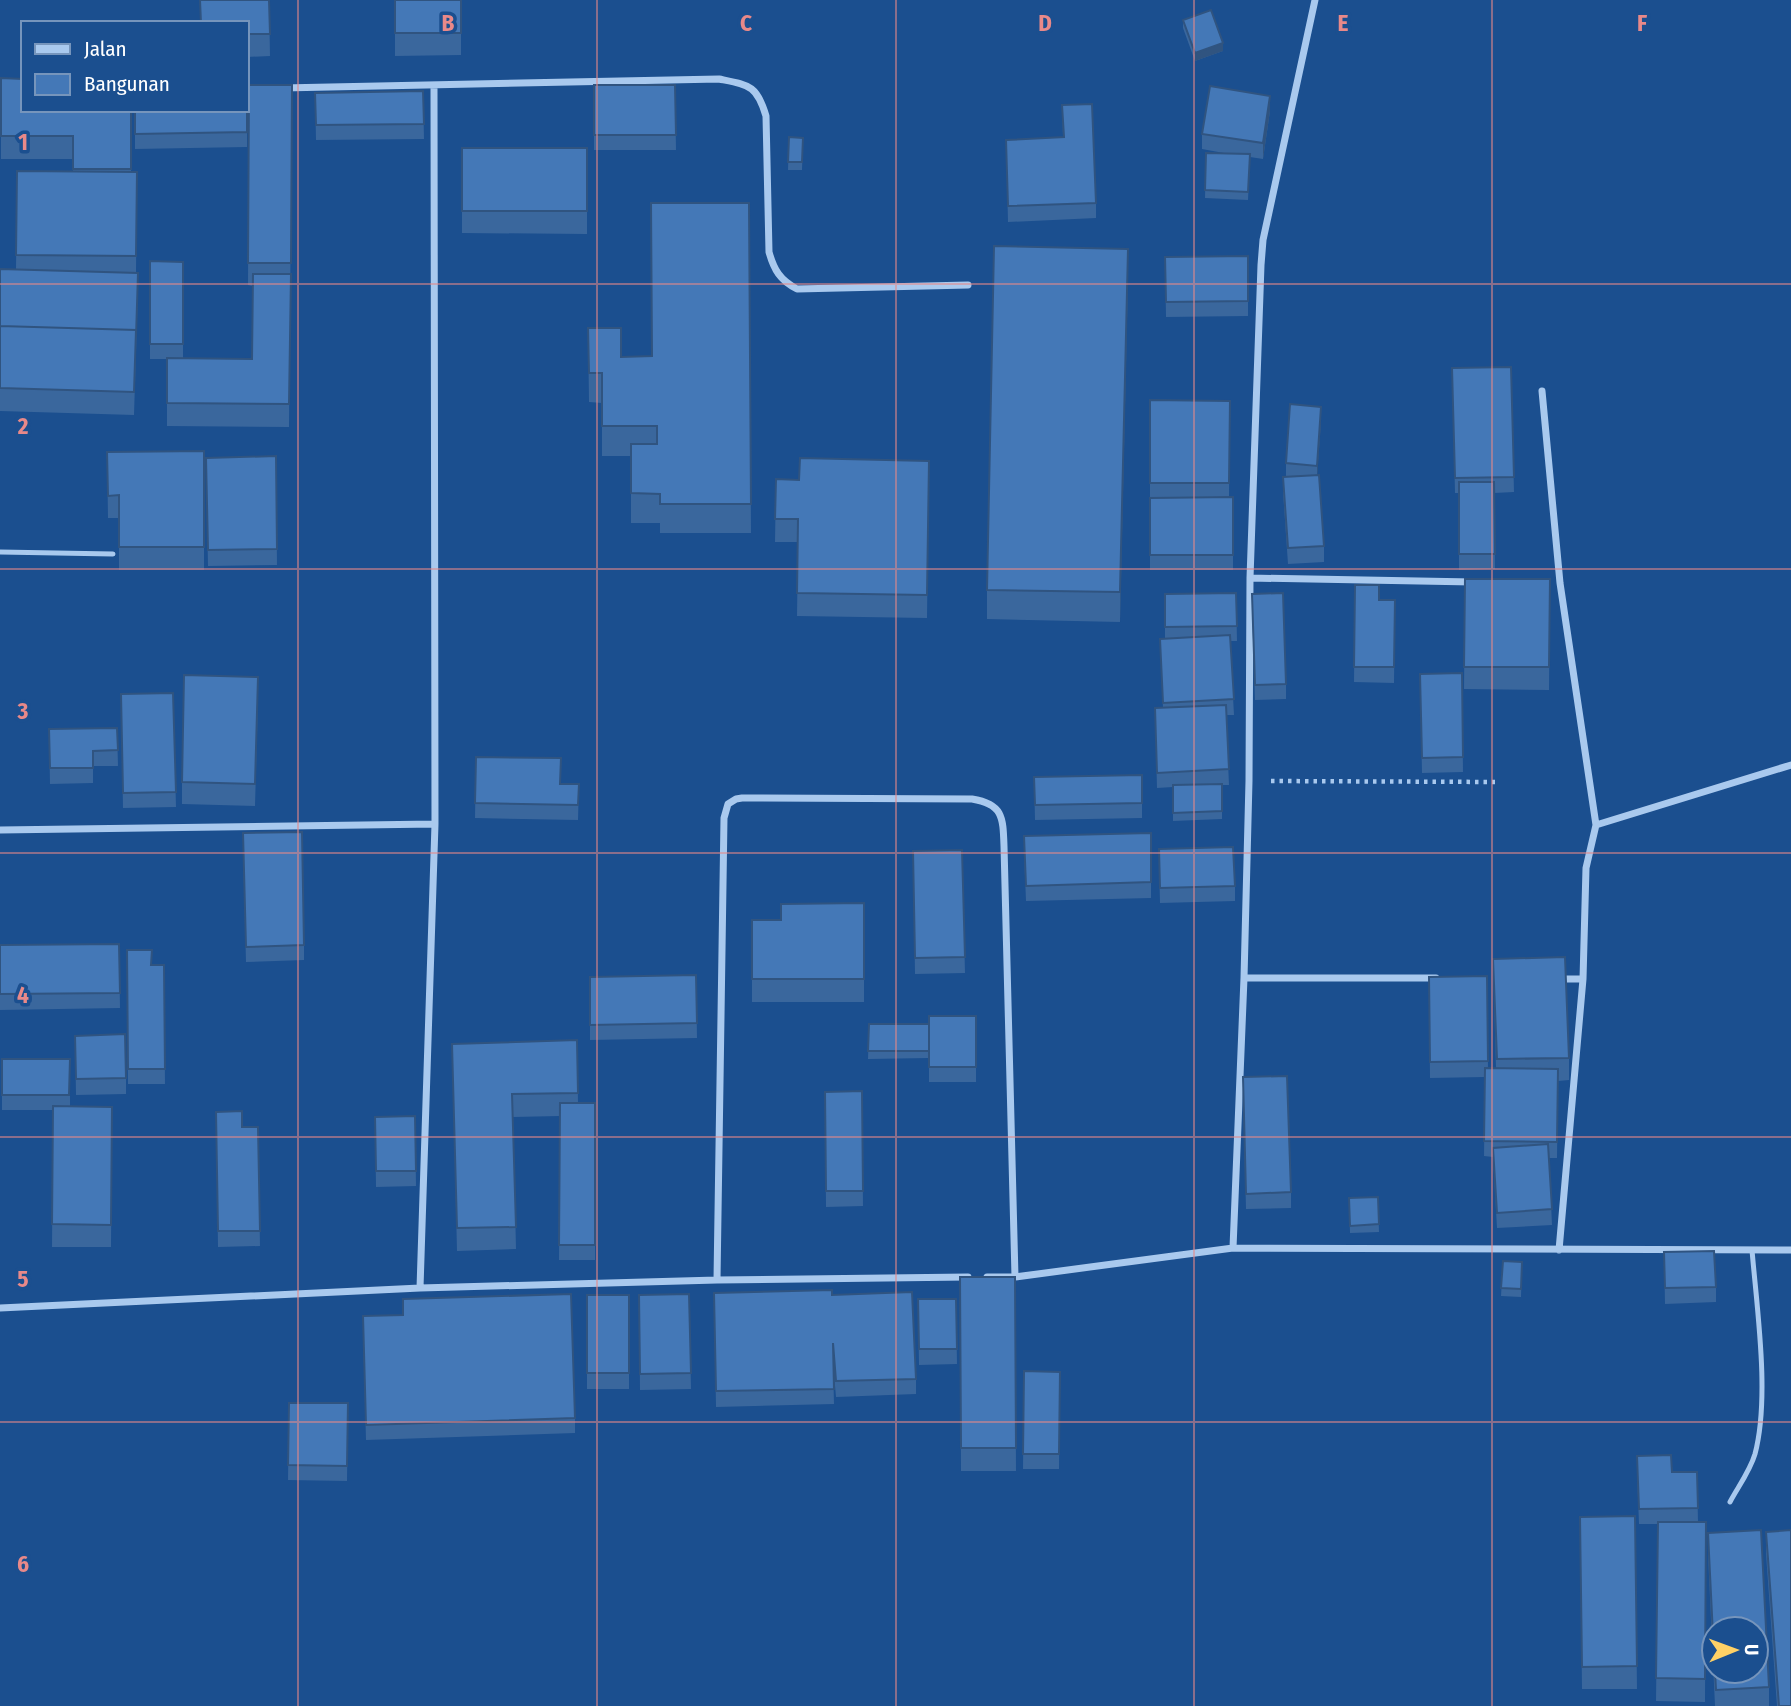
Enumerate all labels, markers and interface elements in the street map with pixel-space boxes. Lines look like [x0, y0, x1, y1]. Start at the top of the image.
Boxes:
text: B [442, 9, 455, 37]
text: C [740, 9, 752, 37]
text: D [1038, 9, 1052, 37]
text: E [1338, 9, 1349, 37]
text: F [1637, 9, 1647, 37]
legend [21, 21, 248, 112]
text: Jalan [84, 36, 127, 62]
text: Bangunan [84, 71, 170, 97]
text: 1 [18, 128, 28, 156]
text: 2 [17, 412, 29, 440]
text: 3 [17, 697, 29, 725]
text: 4 [17, 981, 29, 1009]
text: 5 [17, 1265, 29, 1293]
text: 6 [17, 1550, 29, 1578]
north arrow [1700, 1615, 1770, 1685]
text: U [1740, 1644, 1763, 1655]

